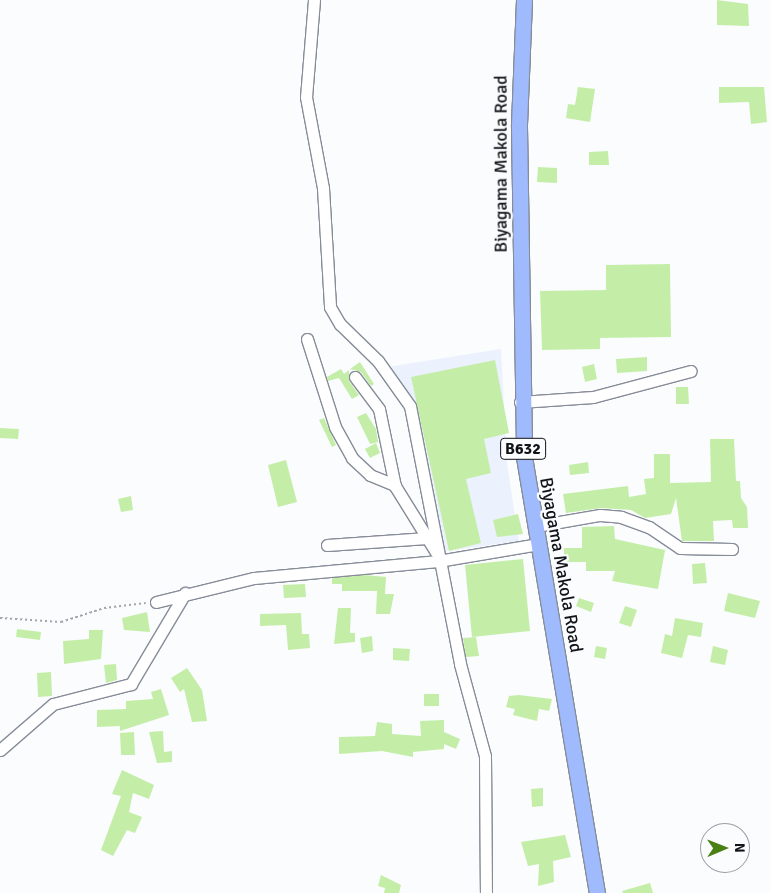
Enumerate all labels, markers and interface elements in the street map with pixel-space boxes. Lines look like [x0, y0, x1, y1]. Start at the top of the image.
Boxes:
street label: Biyagama Makola Road [490, 75, 512, 253]
road number: B632 [499, 436, 547, 462]
street label: Biyagama Makola Road [535, 476, 587, 654]
north arrow [700, 823, 750, 873]
text: N [731, 843, 748, 853]

